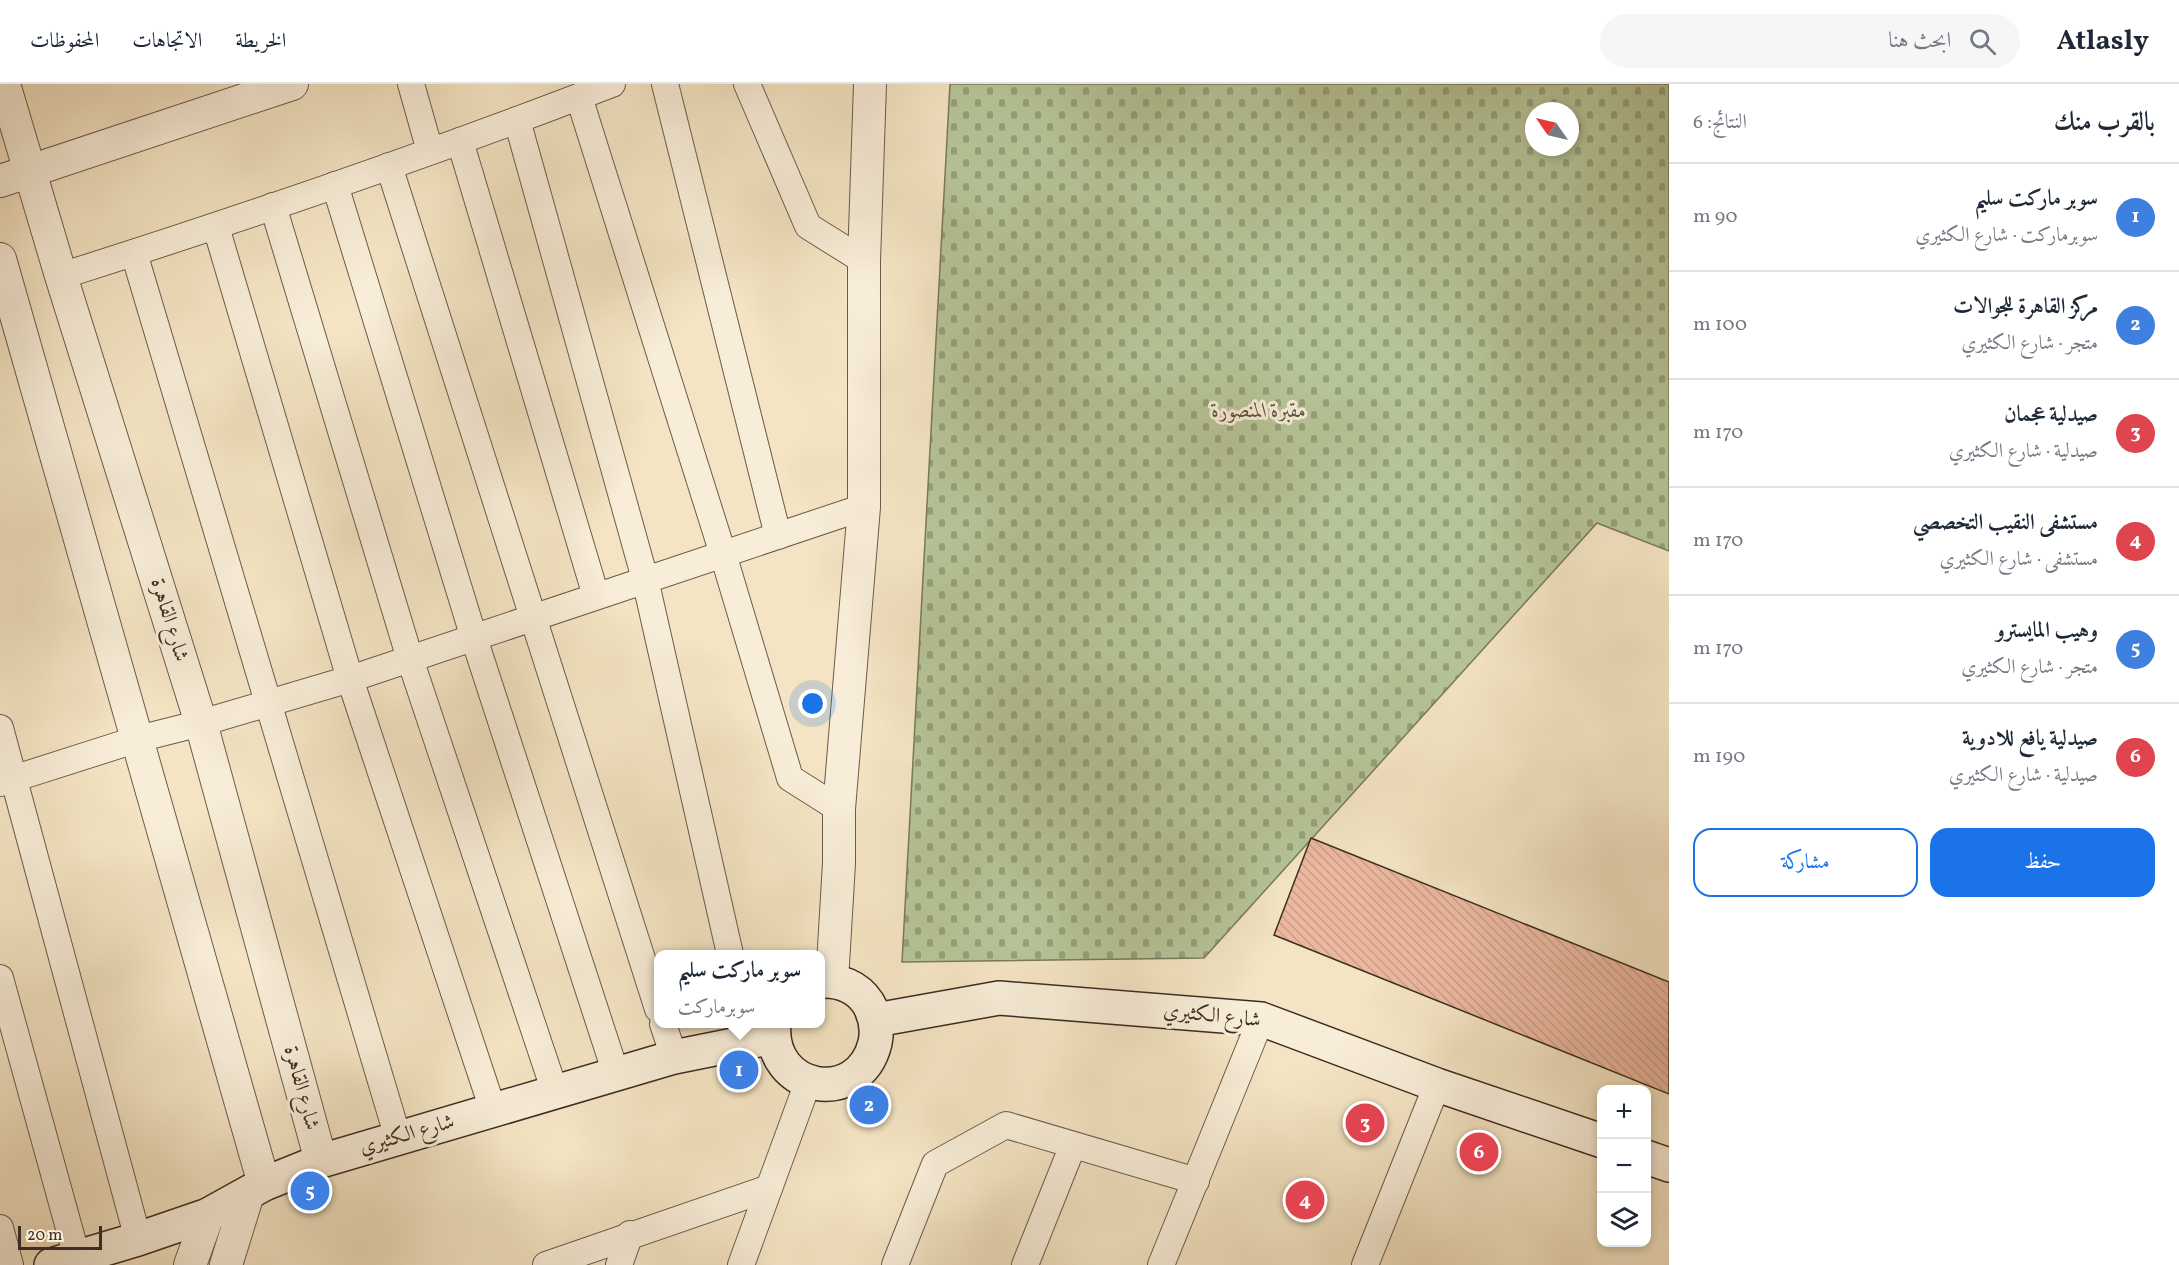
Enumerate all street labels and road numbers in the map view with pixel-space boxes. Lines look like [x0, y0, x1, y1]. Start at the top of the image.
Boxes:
street label: شارع القاهرة [141, 575, 195, 666]
street label: شارع الكثيري [1162, 996, 1262, 1038]
street label: شارع القاهرة [274, 1043, 326, 1134]
street label: شارع الكثيري [356, 1108, 459, 1164]

